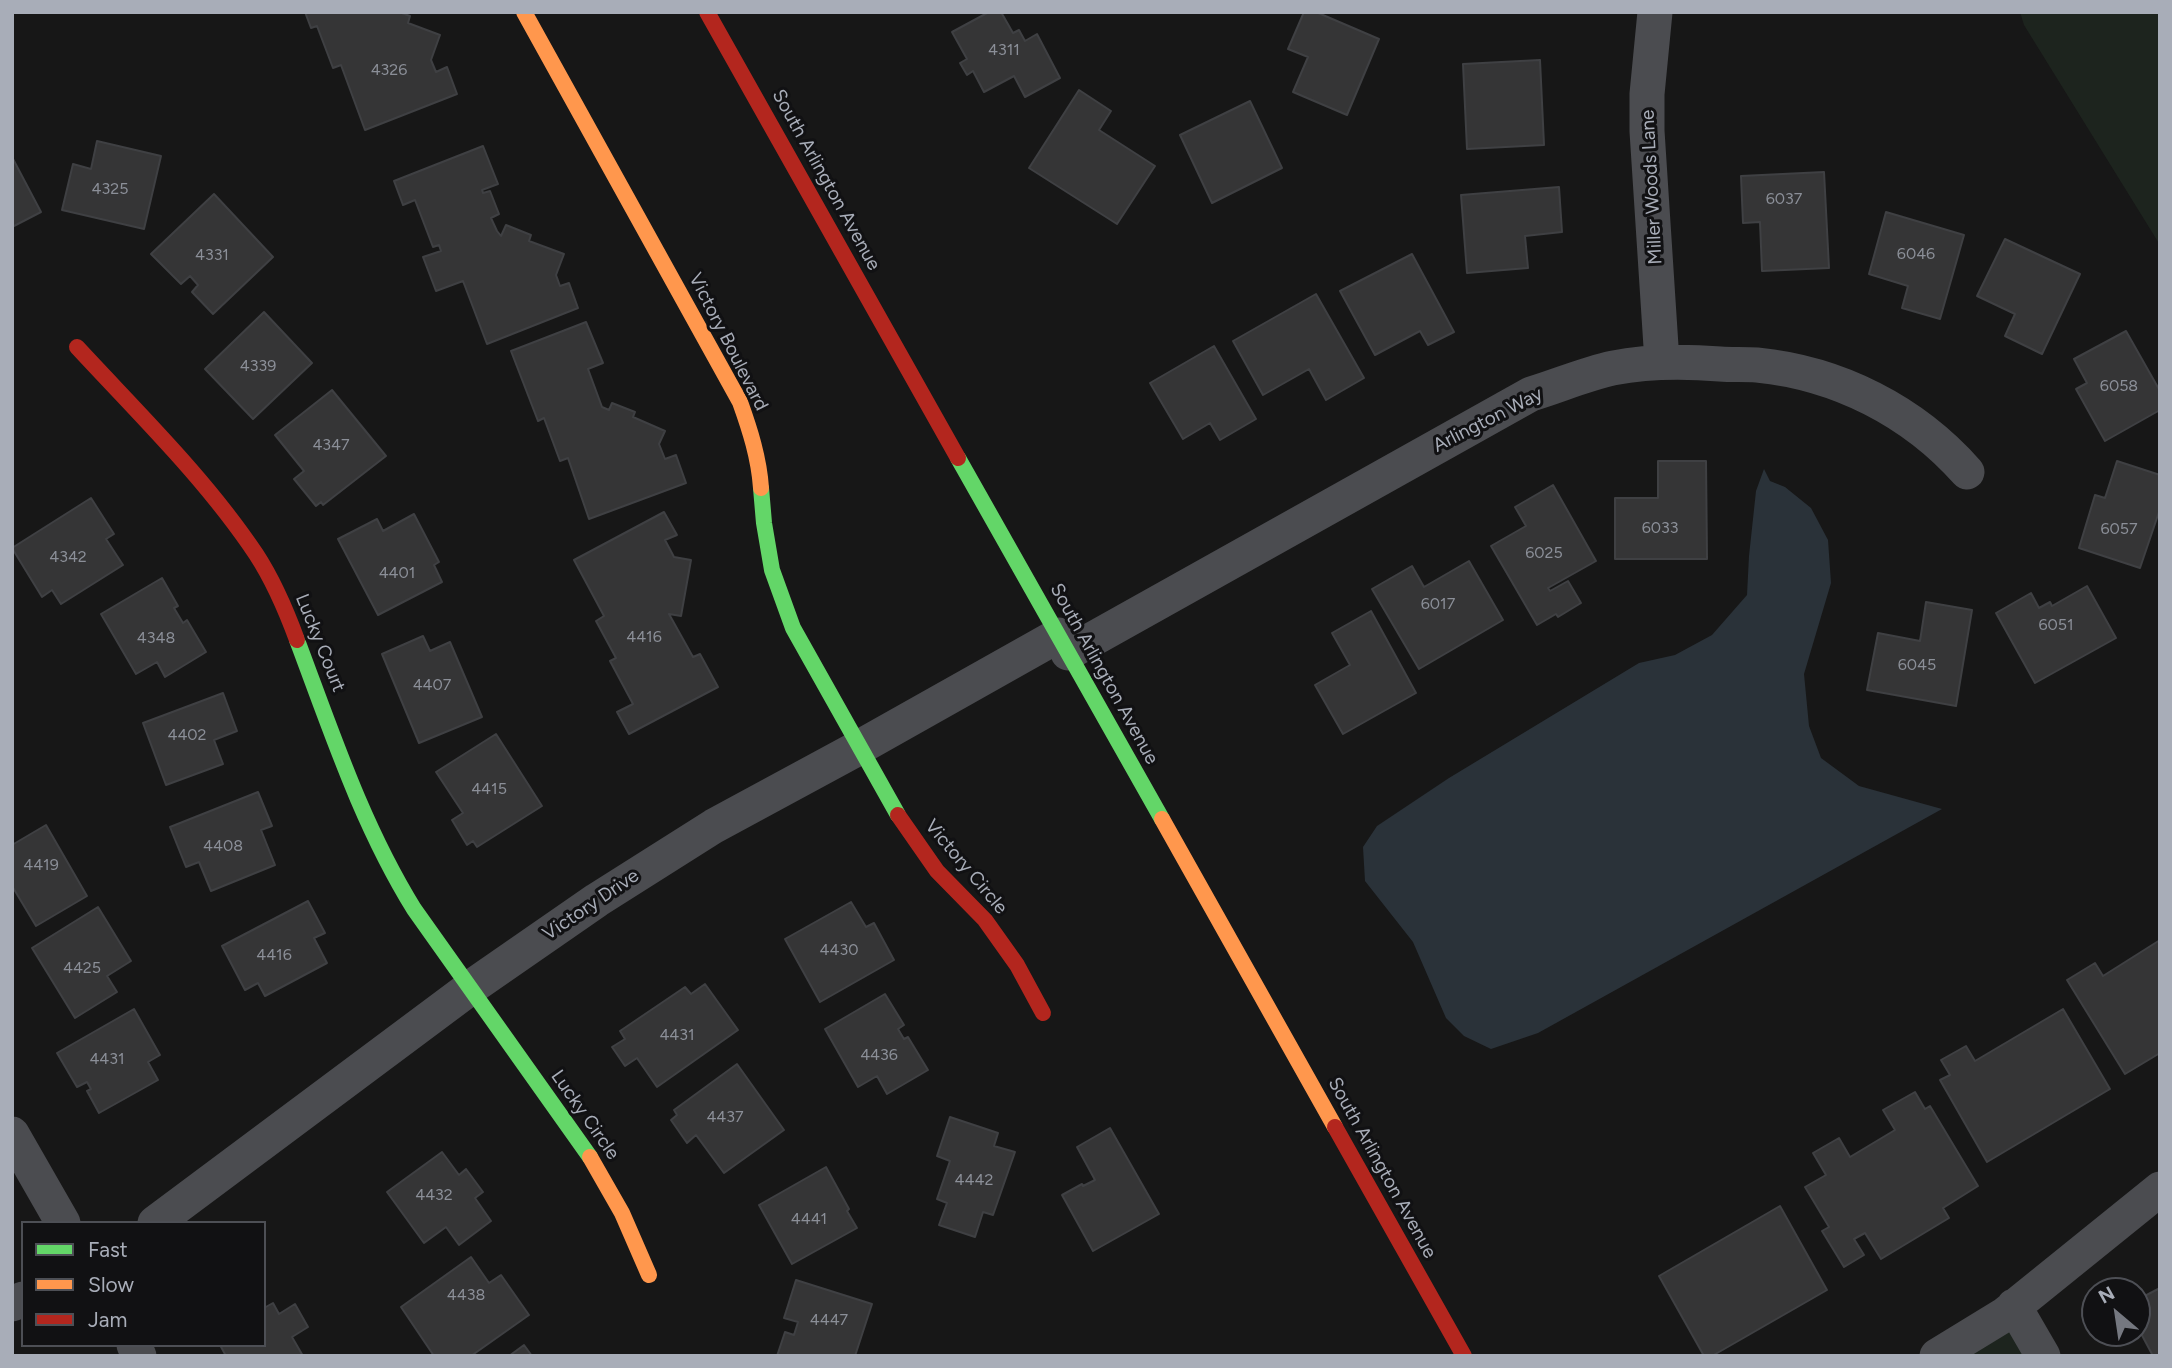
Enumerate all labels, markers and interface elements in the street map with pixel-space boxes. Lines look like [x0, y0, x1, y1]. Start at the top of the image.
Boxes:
house number: 4311 [988, 40, 1020, 60]
house number: 4326 [371, 60, 407, 80]
street label: South Arlington Avenue [767, 86, 885, 274]
street label: Miller Woods Lane [1637, 109, 1667, 265]
house number: 4325 [92, 179, 128, 199]
house number: 6037 [1766, 189, 1802, 209]
house number: 6046 [1897, 244, 1935, 264]
house number: 4331 [195, 245, 229, 265]
street label: Victory Boulevard [683, 269, 773, 415]
house number: 4339 [240, 356, 276, 376]
house number: 6058 [2100, 376, 2138, 396]
street label: Arlington Way [1429, 383, 1547, 457]
house number: 4347 [312, 435, 350, 455]
house number: 6033 [1642, 518, 1678, 538]
house number: 6057 [2100, 519, 2138, 539]
house number: 6025 [1525, 543, 1563, 563]
house number: 4342 [49, 547, 87, 567]
house number: 4401 [379, 563, 415, 583]
street label: South Arlington Avenue [1045, 580, 1163, 768]
street label: Lucky Court [290, 591, 350, 695]
house number: 6017 [1421, 594, 1455, 614]
house number: 6051 [2038, 615, 2074, 635]
house number: 4416 [626, 627, 662, 647]
house number: 4348 [137, 628, 175, 648]
house number: 6045 [1898, 655, 1936, 675]
house number: 4407 [413, 675, 451, 695]
house number: 4402 [167, 725, 207, 745]
house number: 4415 [471, 779, 507, 799]
street label: Victory Circle [920, 815, 1012, 919]
house number: 4408 [203, 836, 243, 856]
house number: 4419 [23, 855, 59, 875]
street label: Victory Drive [539, 864, 643, 946]
house number: 4430 [820, 940, 858, 960]
house number: 4416 [256, 945, 292, 965]
house number: 4425 [63, 958, 101, 978]
house number: 4431 [659, 1025, 695, 1045]
house number: 4436 [860, 1045, 898, 1065]
house number: 4431 [89, 1049, 125, 1069]
street label: Lucky Circle [546, 1066, 624, 1164]
street label: South Arlington Avenue [1323, 1074, 1441, 1262]
house number: 4437 [706, 1107, 744, 1127]
house number: 4442 [955, 1170, 993, 1190]
house number: 4432 [415, 1185, 453, 1205]
house number: 4441 [791, 1209, 827, 1229]
legend [21, 1221, 266, 1347]
text: Fast [88, 1237, 128, 1262]
text: Slow [88, 1272, 134, 1297]
north arrow [2081, 1277, 2151, 1347]
text: N [2095, 1281, 2119, 1309]
house number: 4438 [447, 1285, 485, 1305]
text: Jam [88, 1307, 127, 1332]
house number: 4447 [810, 1310, 848, 1330]

